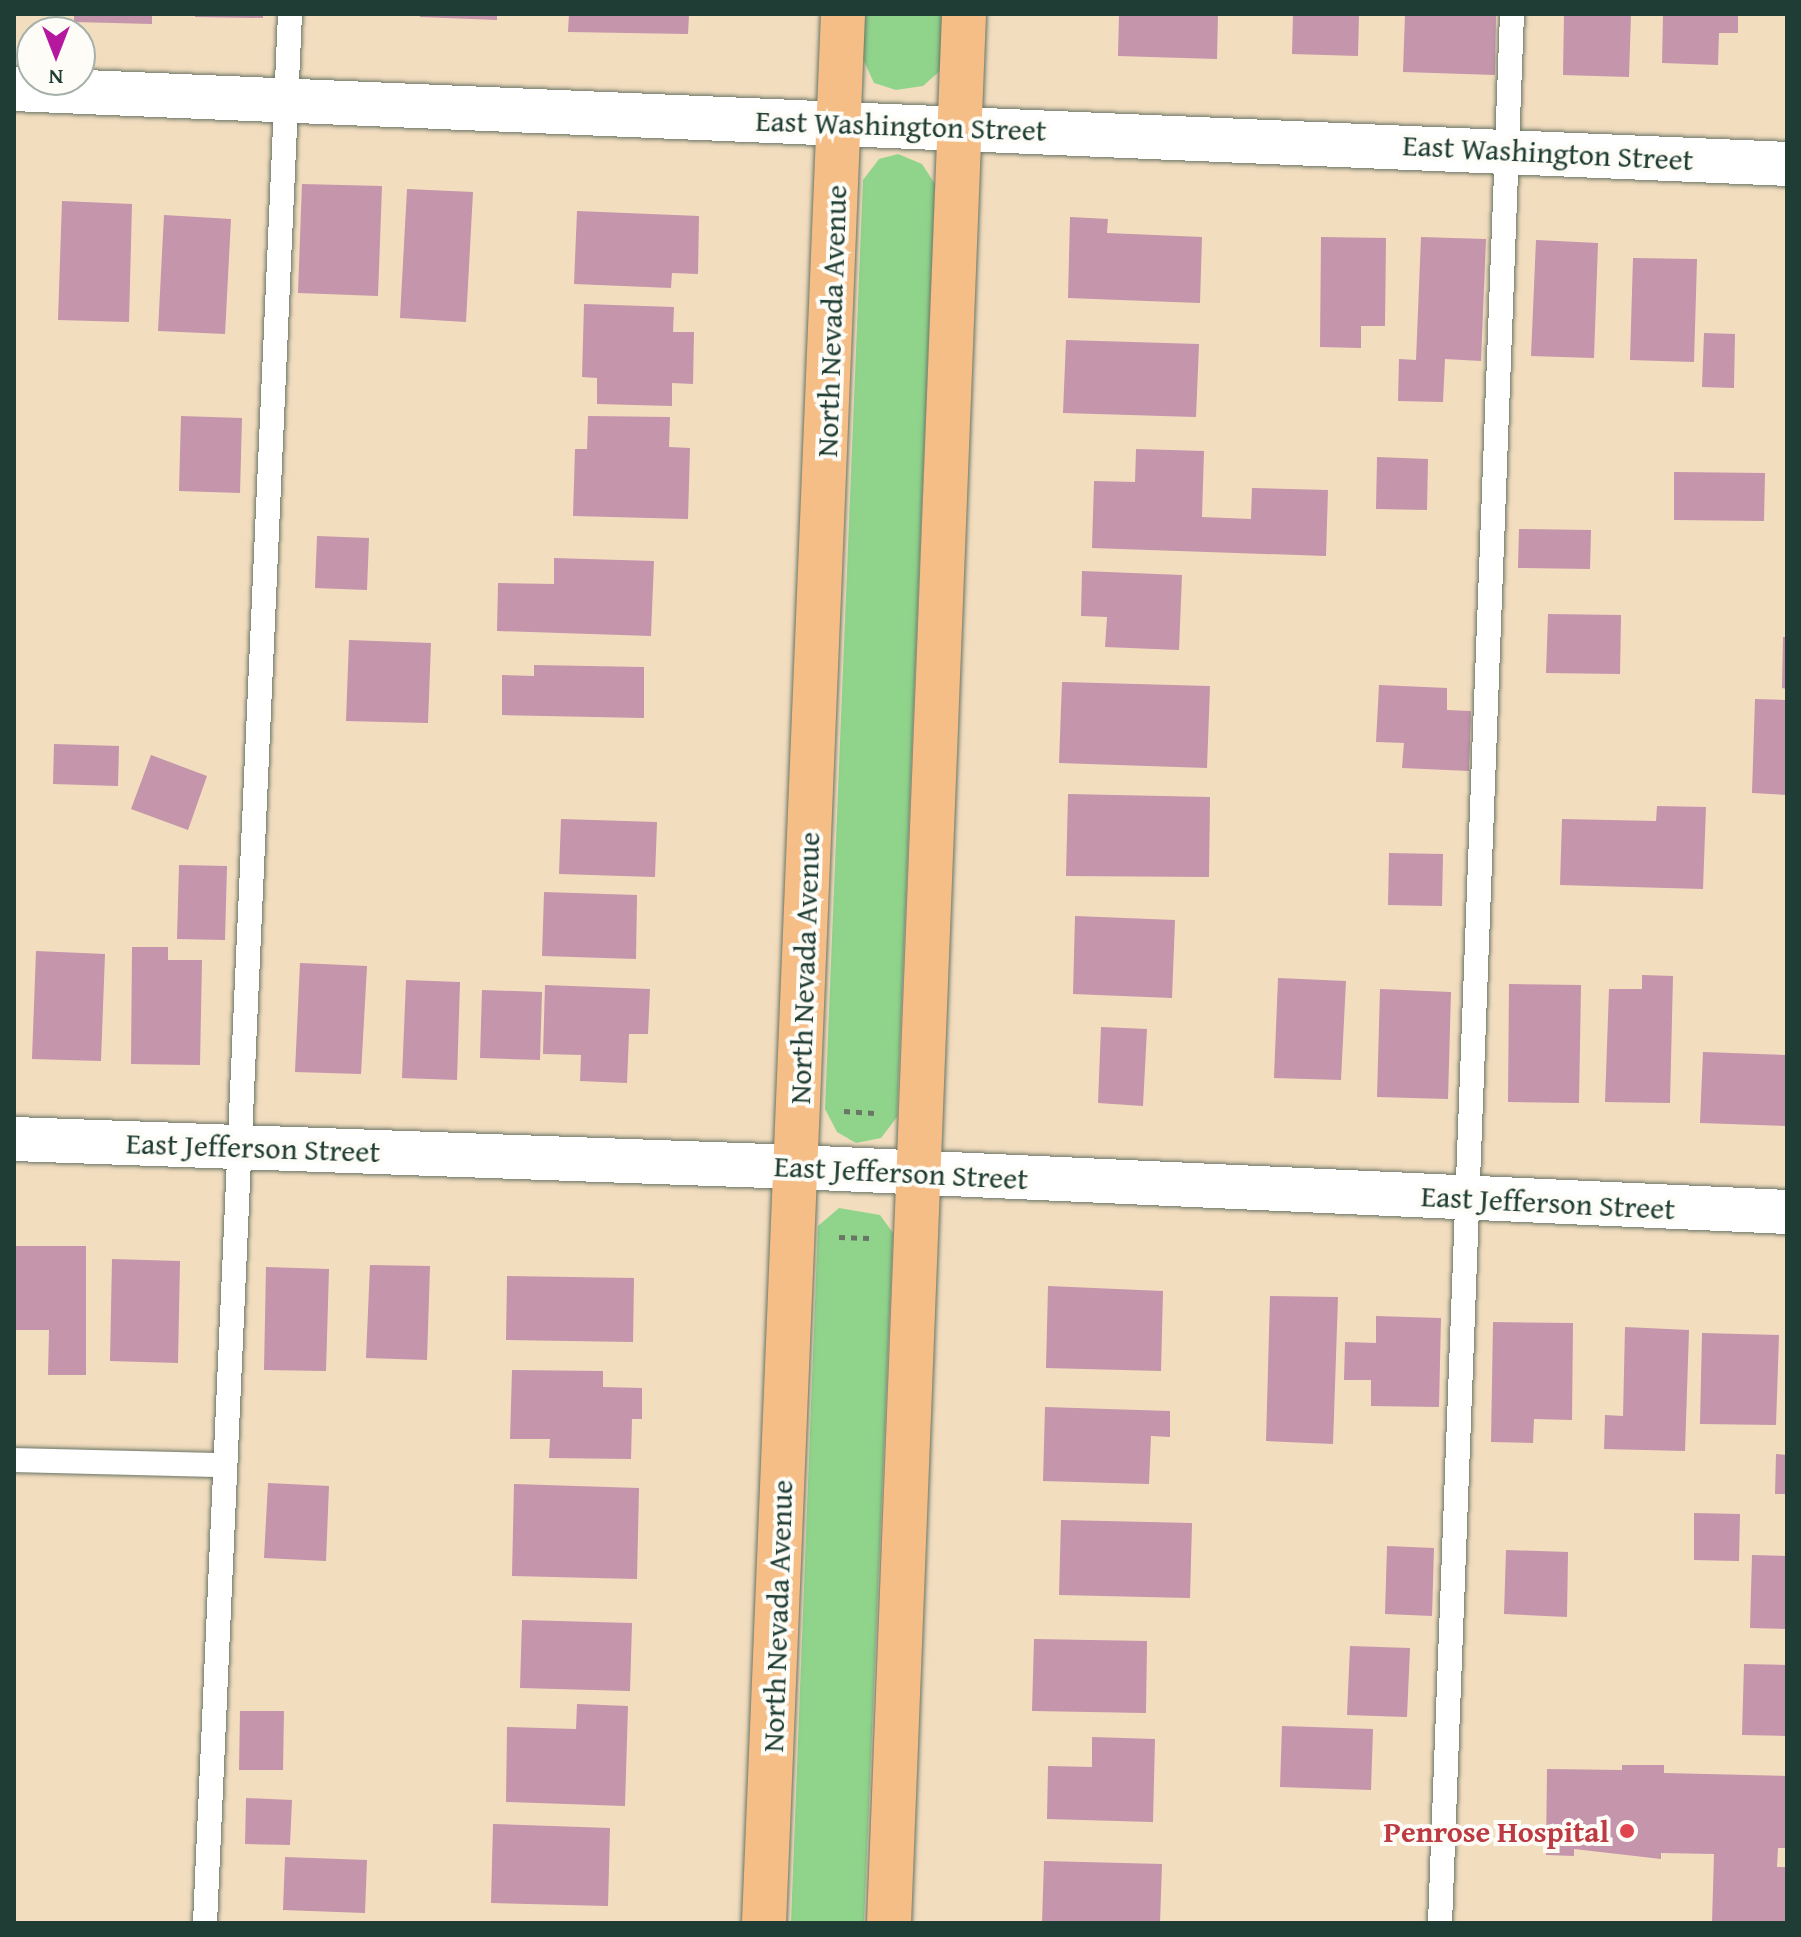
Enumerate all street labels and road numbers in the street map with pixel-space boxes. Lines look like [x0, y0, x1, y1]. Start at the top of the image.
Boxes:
street label: East Washington Street [755, 102, 1047, 148]
street label: East Washington Street [1402, 126, 1694, 178]
street label: North Nevada Avenue [808, 184, 854, 458]
street label: North Nevada Avenue [781, 831, 827, 1105]
street label: East Jefferson Street [125, 1125, 381, 1169]
street label: East Jefferson Street [773, 1147, 1029, 1197]
street label: East Jefferson Street [1420, 1177, 1676, 1227]
street label: North Nevada Avenue [754, 1479, 800, 1753]

